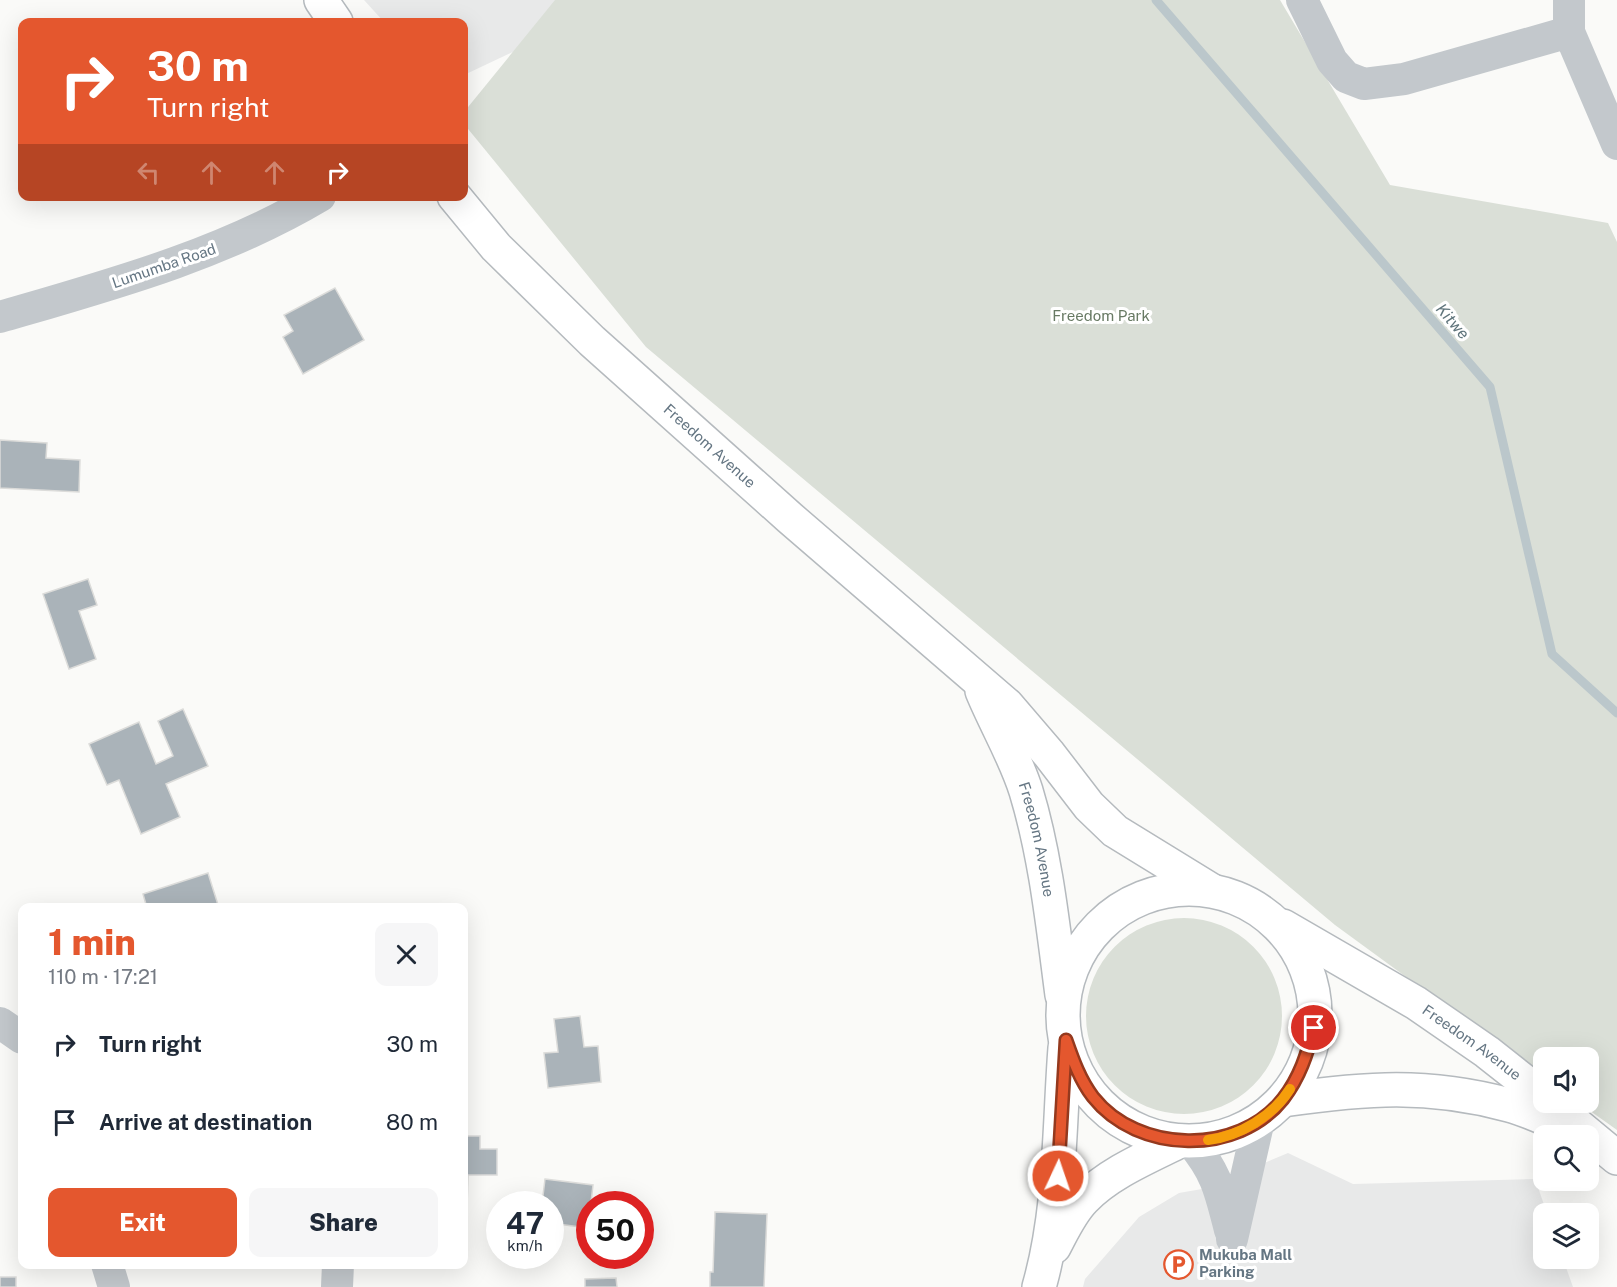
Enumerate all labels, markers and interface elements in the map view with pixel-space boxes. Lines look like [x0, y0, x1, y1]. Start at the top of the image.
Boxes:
text: 30 m [147, 41, 249, 90]
icon: right [48, 42, 126, 120]
text: Turn right [147, 91, 270, 123]
icon: left [132, 156, 165, 189]
icon: ahead [195, 156, 228, 189]
icon: ahead [258, 156, 291, 189]
icon: right [321, 156, 354, 189]
street label: Lumumba Road [110, 240, 218, 291]
water label: Kitwe [1432, 300, 1473, 343]
park label: Freedom Park [1052, 307, 1150, 324]
street label: Freedom Avenue [660, 400, 759, 491]
street label: Freedom Avenue [1016, 780, 1058, 898]
text: 1 min [48, 921, 136, 963]
button: close [375, 923, 438, 986]
text: 110 m · 17:21 [48, 965, 158, 989]
street label: Freedom Avenue [1419, 1001, 1525, 1083]
pin [1288, 1002, 1339, 1053]
icon: arrive [1297, 1011, 1330, 1044]
icon: right [48, 1028, 81, 1061]
text: Turn right [99, 1031, 202, 1057]
text: 30 m [386, 1031, 438, 1057]
map controls [1533, 1047, 1599, 1269]
button: sound [1533, 1047, 1599, 1113]
icon: arrive [48, 1106, 81, 1139]
text: Arrive at destination [99, 1109, 312, 1135]
text: 80 m [386, 1109, 438, 1135]
button: search [1533, 1125, 1599, 1191]
position arrow [1026, 1144, 1090, 1208]
button: Exit [48, 1188, 237, 1257]
button: Share [249, 1188, 438, 1257]
speed limit sign: 50 [576, 1191, 654, 1269]
button: layers [1533, 1203, 1599, 1269]
text: 47 [506, 1205, 544, 1241]
text: km/h [507, 1237, 543, 1254]
place label: Mukuba Mall Parking [1199, 1246, 1292, 1280]
parking icon: Mukuba Mall Parking [1162, 1248, 1194, 1280]

